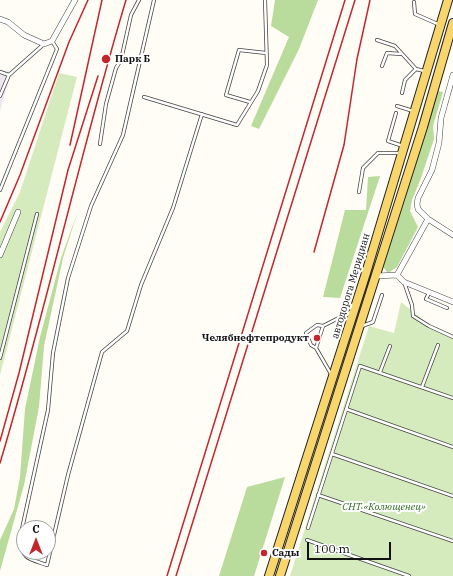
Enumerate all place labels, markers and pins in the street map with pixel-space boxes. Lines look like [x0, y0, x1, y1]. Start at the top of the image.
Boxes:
marker: Парк Б [100, 53, 112, 65]
place label: Парк Б [115, 53, 150, 65]
place label: Челябнефтепродукт [202, 332, 309, 344]
marker: Челябнефтепродукт [312, 333, 322, 343]
place label: Сады [272, 547, 299, 559]
marker: Сады [259, 548, 269, 558]

